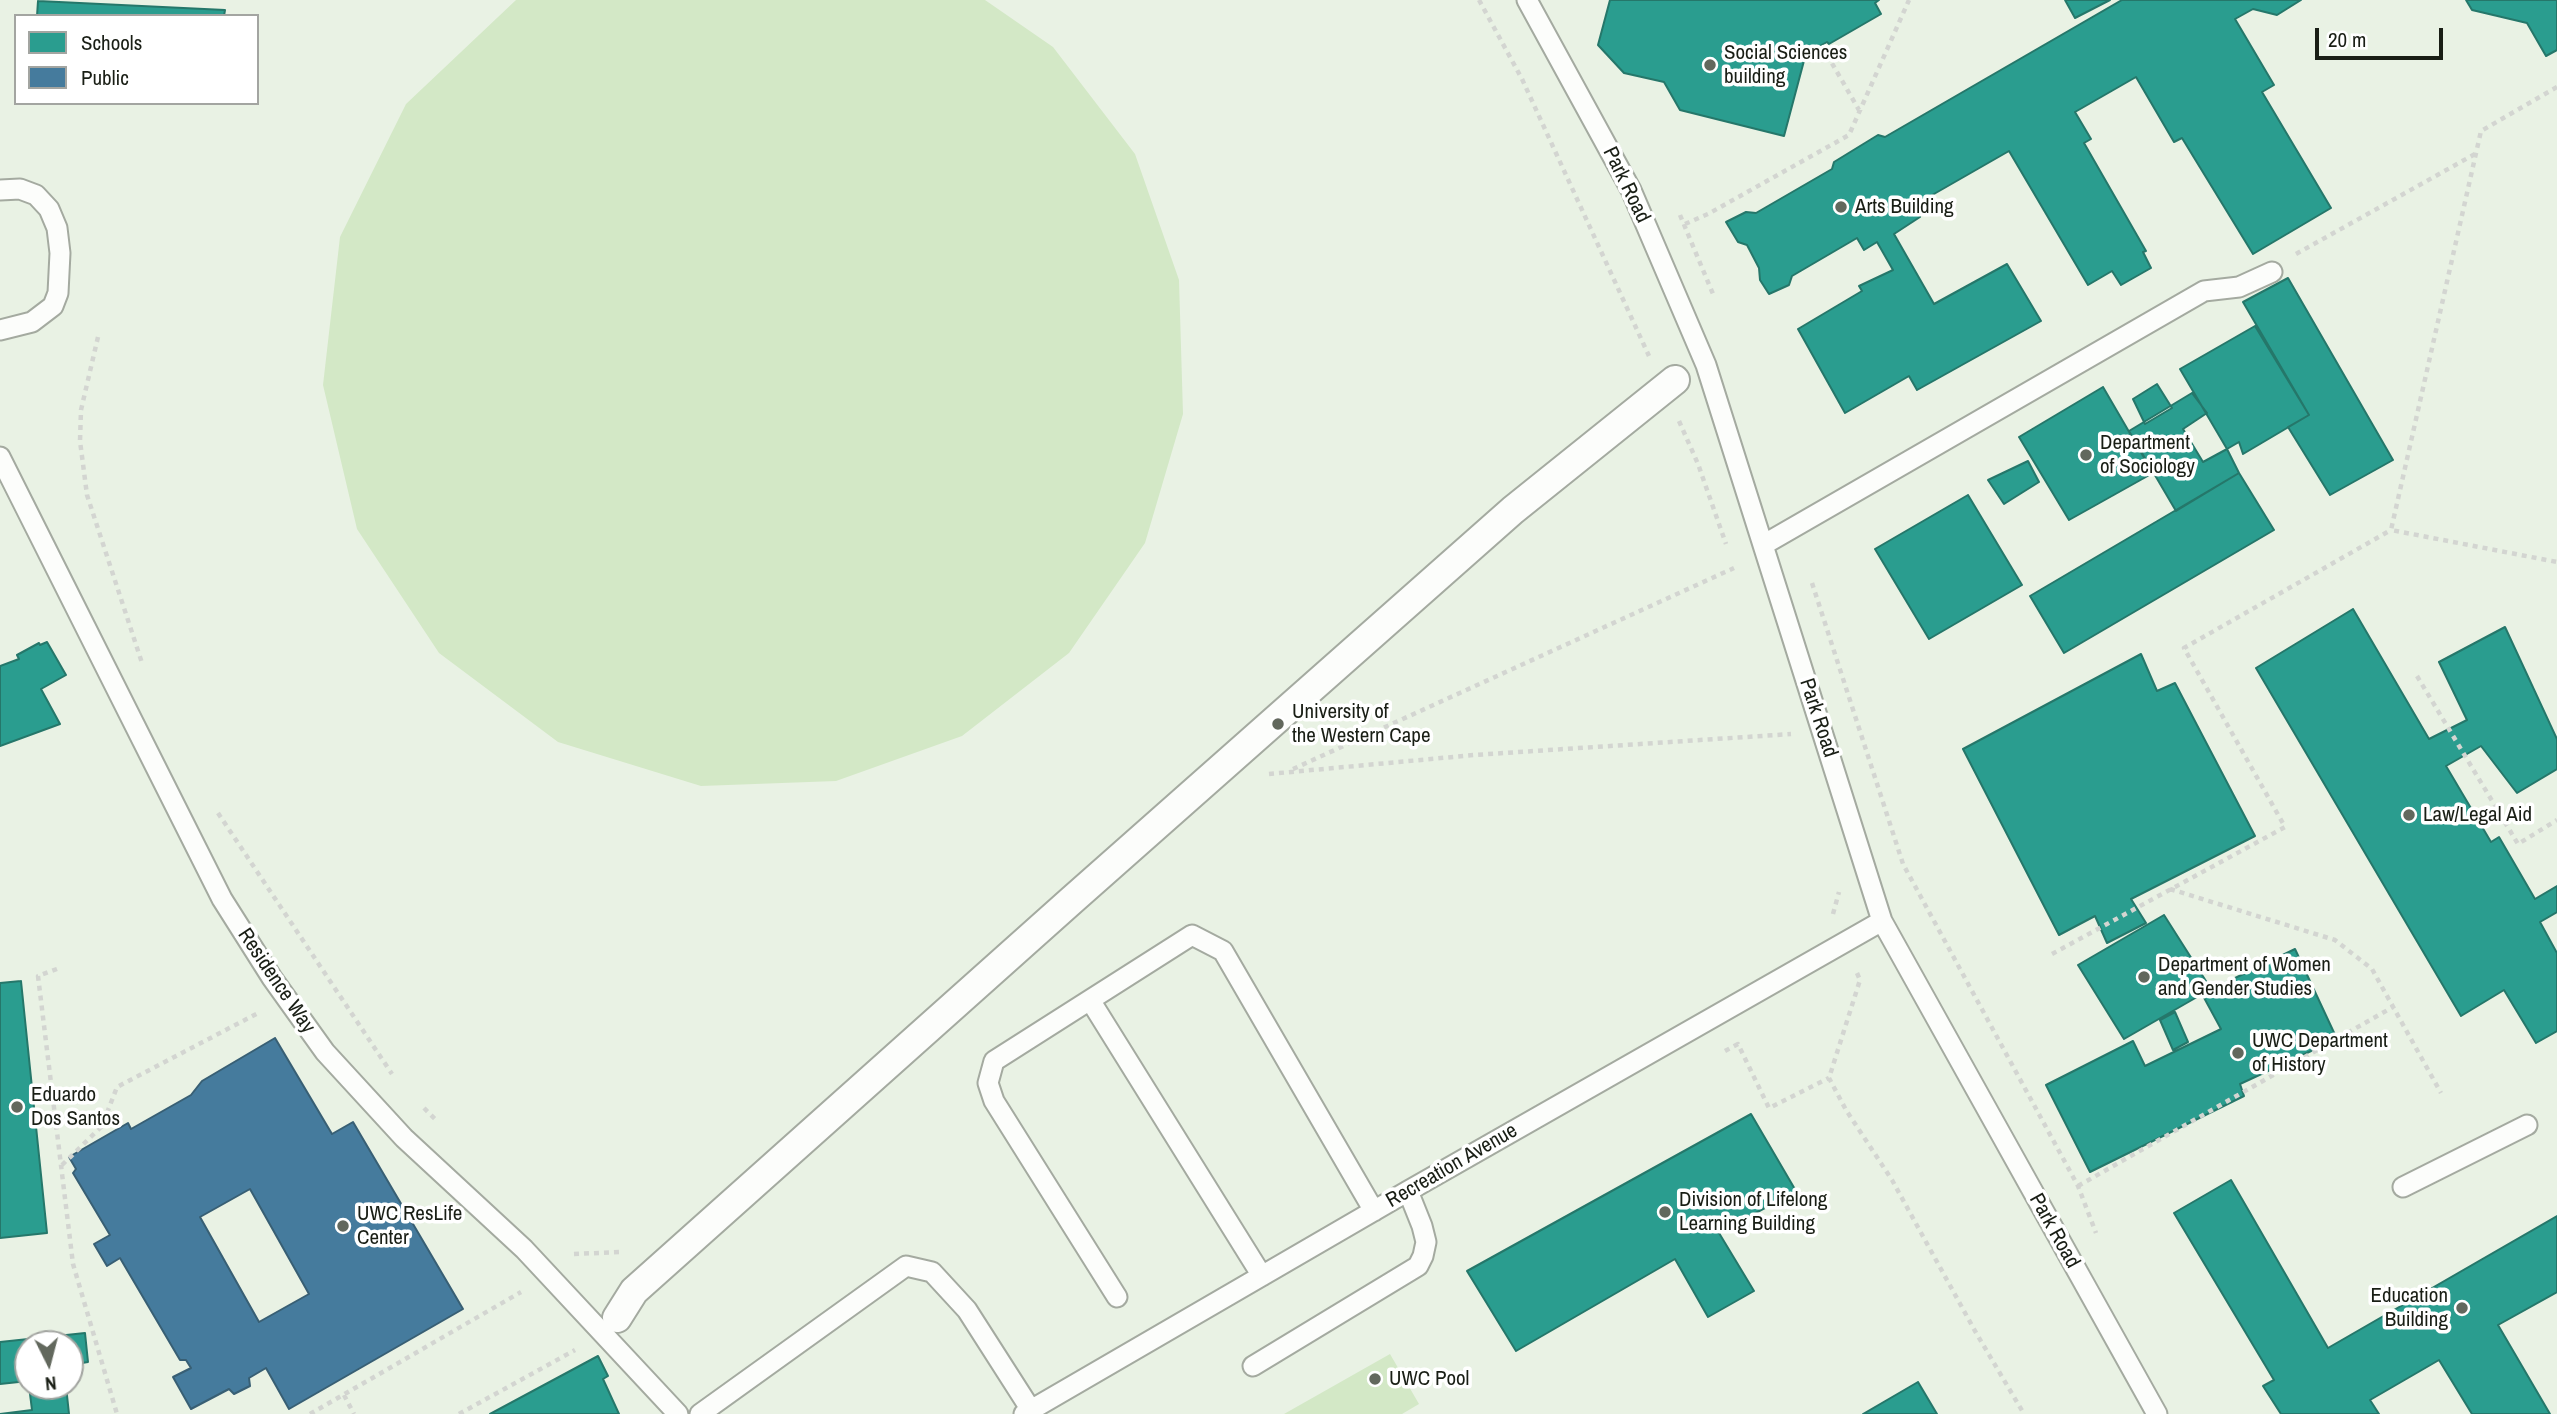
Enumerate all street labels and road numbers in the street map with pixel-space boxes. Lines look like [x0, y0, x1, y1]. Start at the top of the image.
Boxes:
street label: Park Road [1597, 143, 1655, 227]
street label: Park Road [1793, 675, 1843, 761]
street label: Residence Way [232, 924, 320, 1038]
street label: Recreation Avenue [1382, 1118, 1522, 1214]
street label: Park Road [2023, 1189, 2085, 1273]

